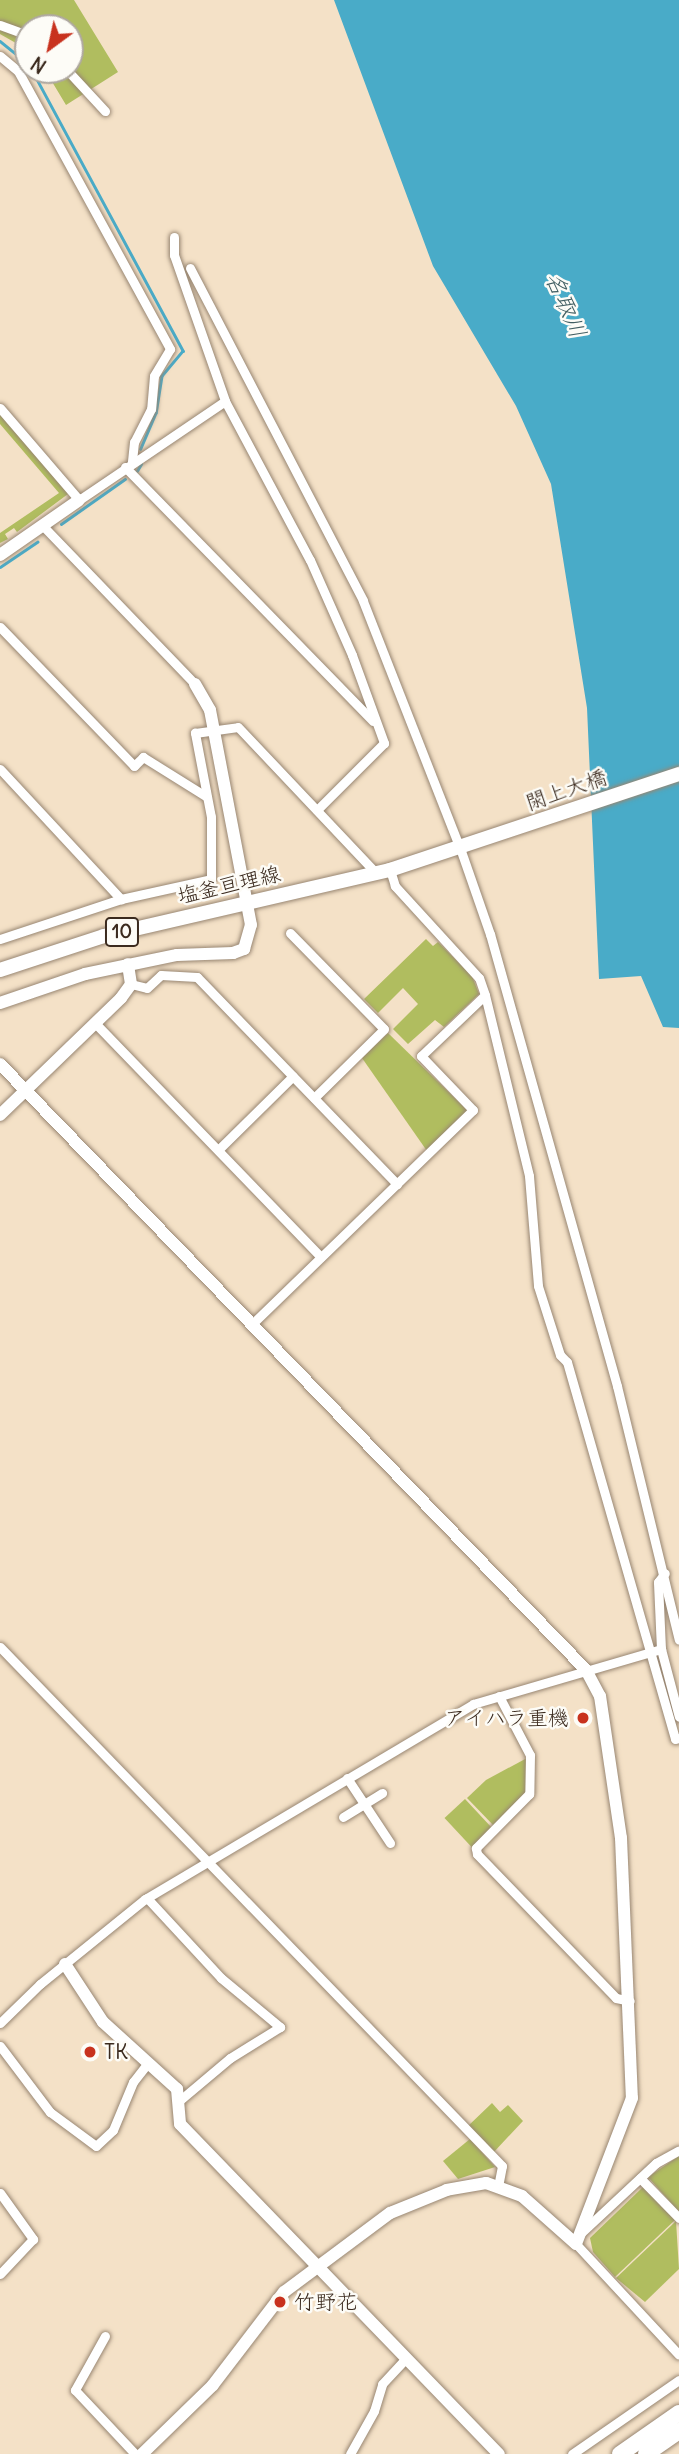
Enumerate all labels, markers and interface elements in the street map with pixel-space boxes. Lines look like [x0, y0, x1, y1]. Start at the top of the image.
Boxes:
north arrow [14, 14, 84, 84]
text: N [27, 51, 51, 79]
water label: 名取川 [540, 268, 592, 342]
street label: 閖上大橋 [522, 764, 610, 816]
street label: 塩釜亘理線 [175, 861, 283, 909]
road number: 10 [104, 916, 140, 948]
place label: アイハラ重機 [443, 1705, 569, 1731]
marker: アイハラ重機 [575, 1710, 591, 1726]
place label: TK [104, 2039, 128, 2065]
marker: TK [82, 2044, 98, 2060]
place label: 竹野花 [294, 2289, 357, 2315]
marker: 竹野花 [272, 2294, 288, 2310]

